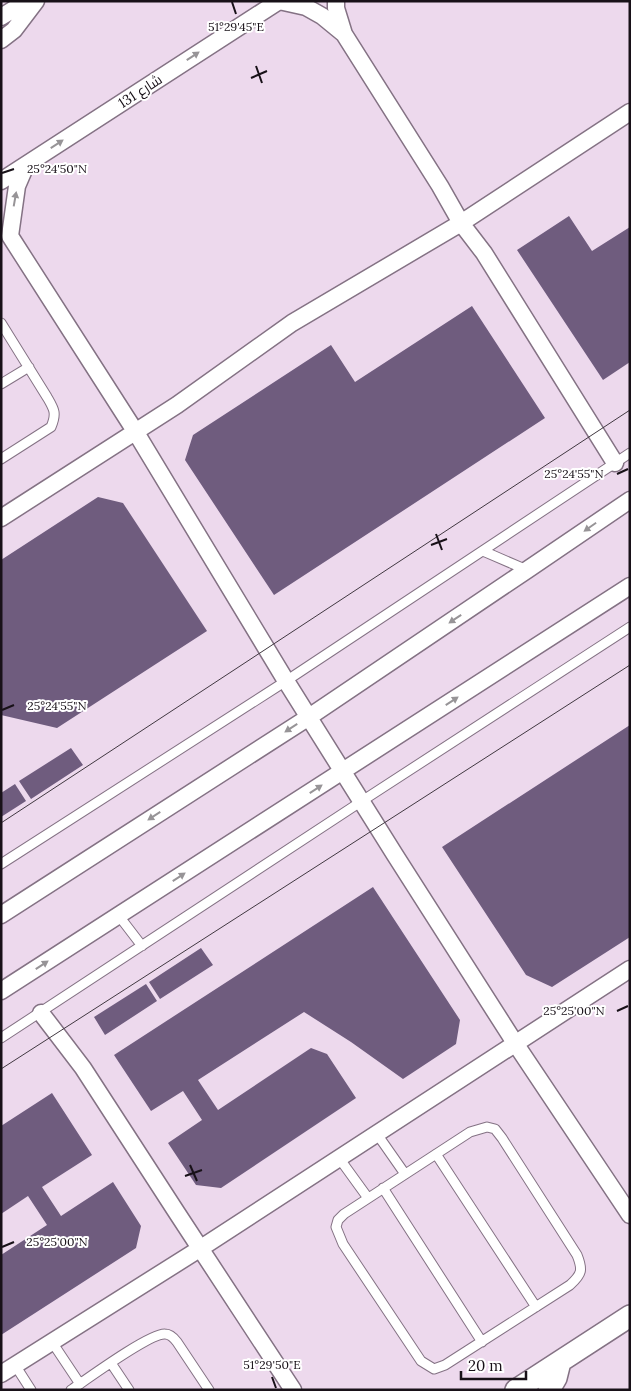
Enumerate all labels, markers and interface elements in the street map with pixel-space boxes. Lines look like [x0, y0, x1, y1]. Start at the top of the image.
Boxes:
text: 51°29'45"E [208, 19, 264, 34]
one-way arrow [187, 52, 200, 61]
street label: شارع 131 [115, 70, 165, 112]
one-way arrow [50, 140, 63, 149]
text: 25°24'50"N [27, 161, 87, 176]
one-way arrow [11, 191, 19, 207]
text: 25°24'55"N [544, 466, 604, 481]
one-way arrow [583, 522, 596, 532]
one-way arrow [448, 614, 462, 624]
one-way arrow [446, 696, 459, 706]
text: 25°24'55"N [27, 698, 87, 713]
one-way arrow [284, 724, 297, 733]
one-way arrow [309, 784, 322, 794]
one-way arrow [148, 812, 161, 821]
one-way arrow [172, 872, 186, 882]
one-way arrow [36, 960, 49, 969]
text: 25°25'00"N [543, 1003, 605, 1018]
text: 25°25'00"N [26, 1234, 88, 1249]
scale bar [461, 1348, 526, 1380]
text: 20 m [468, 1356, 503, 1375]
text: 51°29'50"E [243, 1357, 301, 1372]

